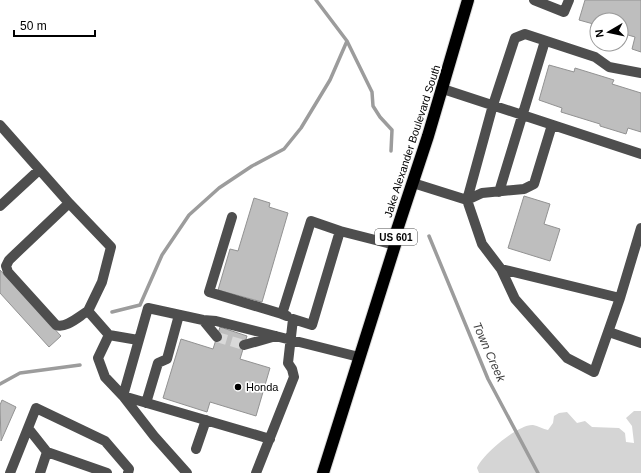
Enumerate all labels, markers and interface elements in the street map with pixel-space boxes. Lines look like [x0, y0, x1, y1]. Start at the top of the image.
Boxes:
scale bar [14, 12, 95, 38]
north arrow [589, 12, 629, 52]
text: 50 m [20, 19, 47, 33]
text: N [593, 29, 606, 38]
street label: Jake Alexander Boulevard South [382, 63, 442, 219]
road number: US 601 [375, 229, 417, 245]
water label: Town Creek [470, 320, 509, 385]
place label: Honda [246, 381, 279, 393]
marker: Honda [233, 382, 243, 392]

